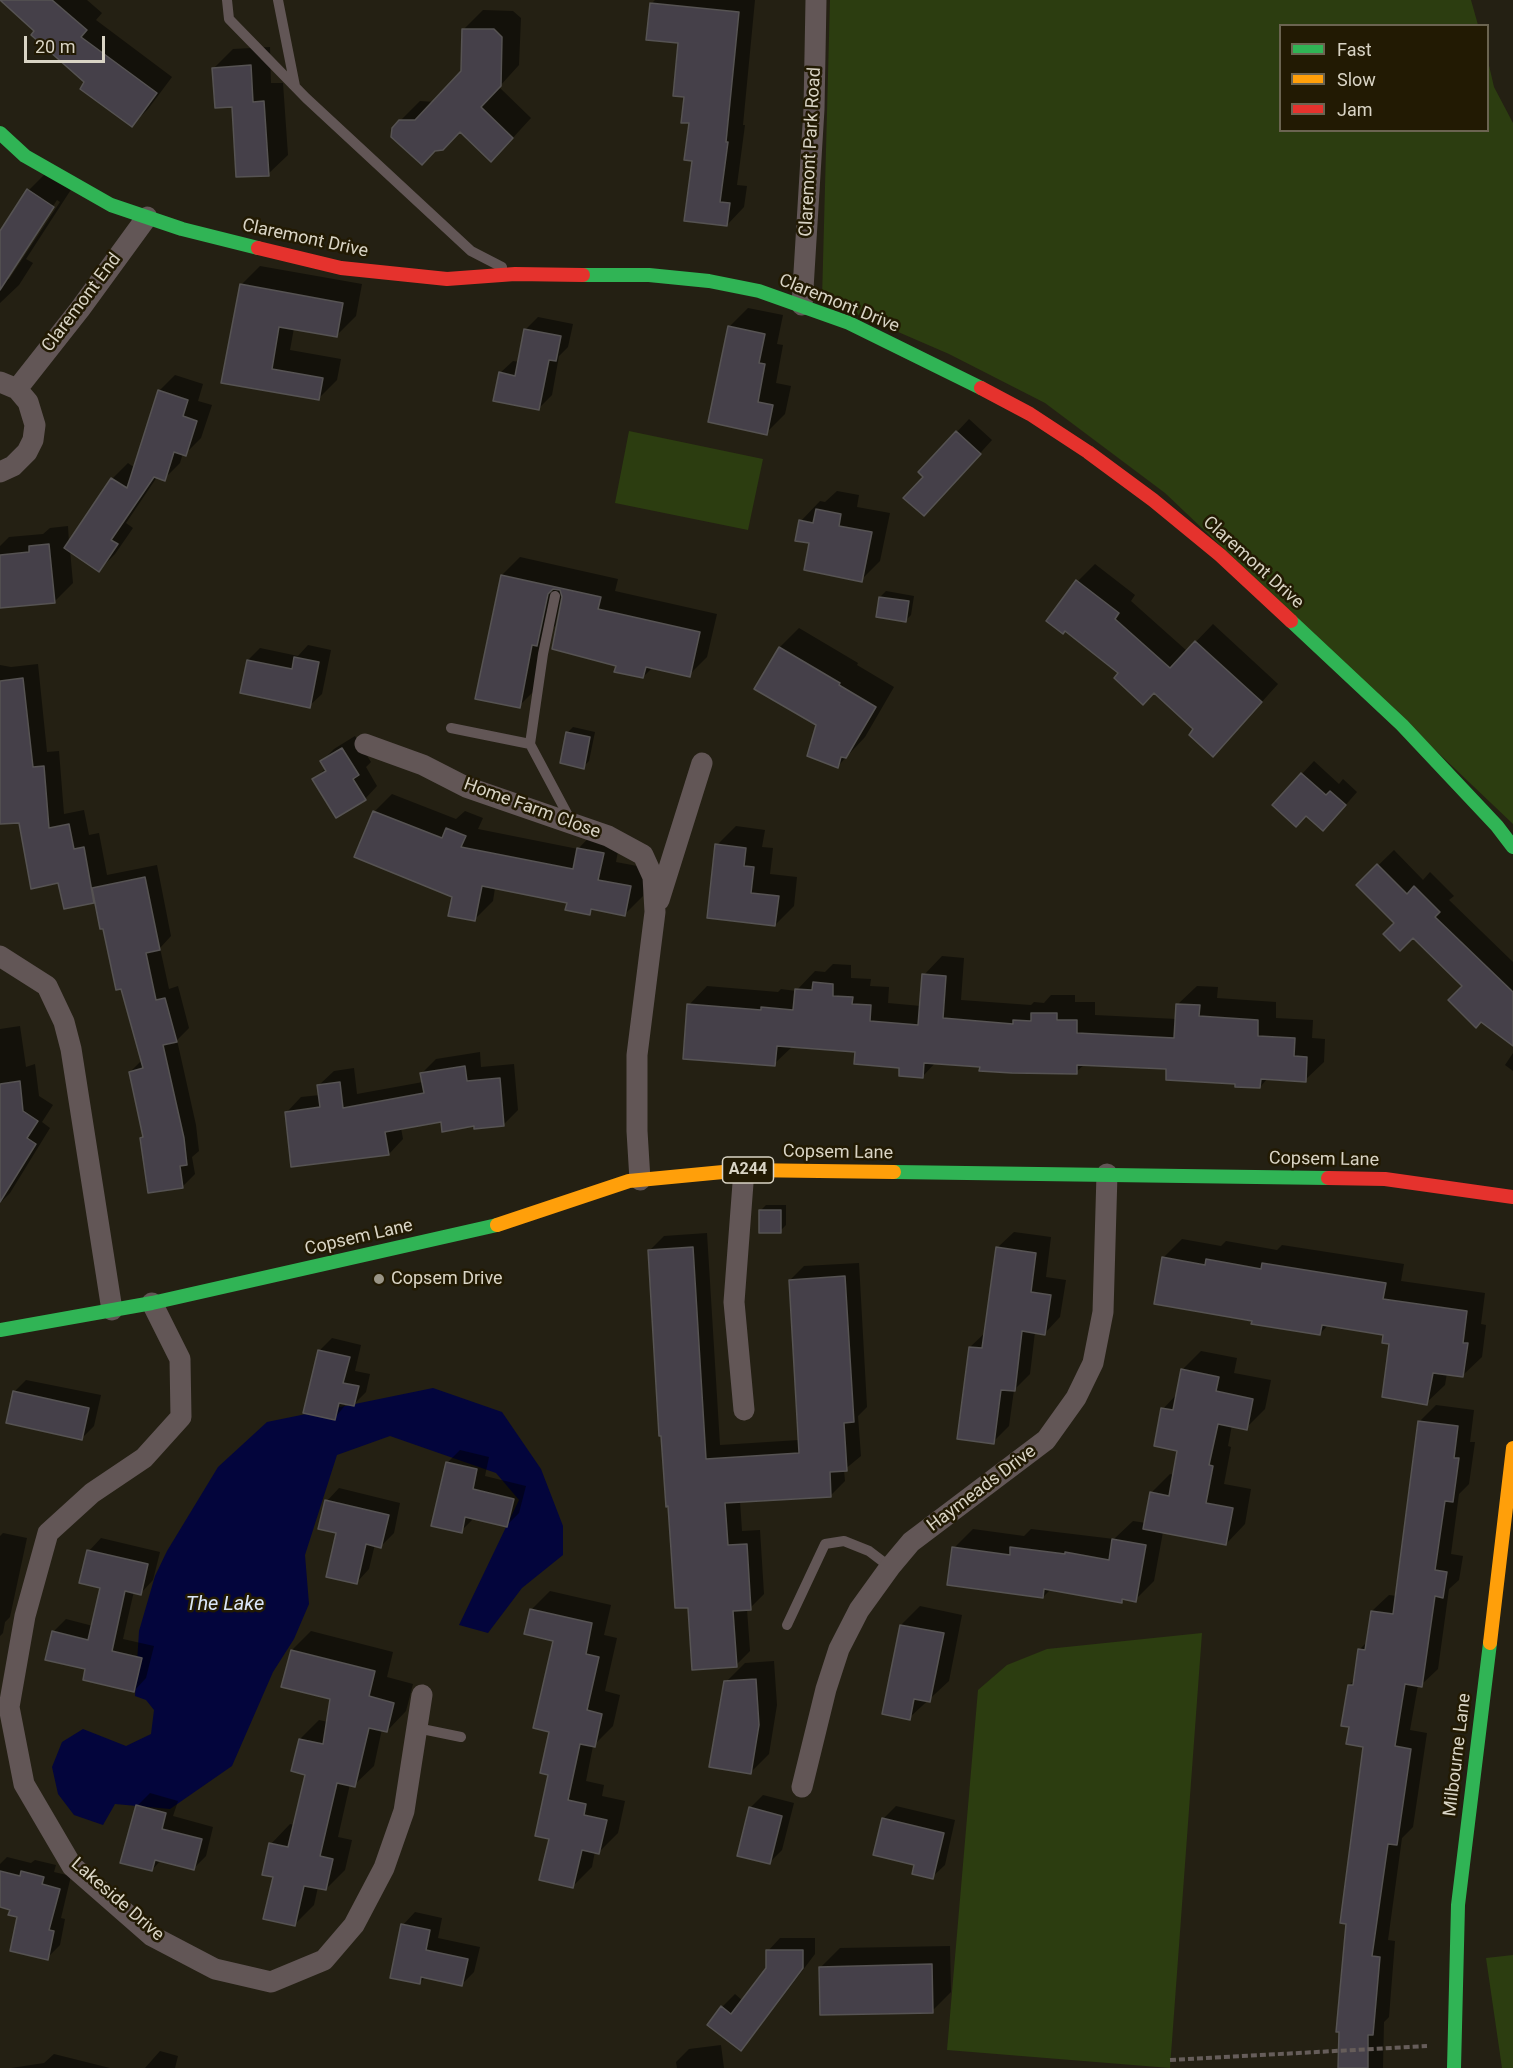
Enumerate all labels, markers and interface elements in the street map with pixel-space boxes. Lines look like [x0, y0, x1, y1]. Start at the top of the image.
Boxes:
scale bar [27, 24, 108, 62]
legend [1279, 24, 1489, 132]
text: 20 m [35, 36, 75, 57]
text: Fast [1337, 39, 1372, 60]
street label: Claremont Park Road [796, 67, 826, 237]
text: Slow [1337, 69, 1376, 90]
text: Jam [1337, 99, 1373, 120]
street label: Claremont Drive [240, 215, 370, 263]
street label: Claremont End [38, 249, 126, 357]
street label: Claremont Drive [776, 270, 902, 338]
street label: Claremont Drive [1198, 512, 1308, 614]
street label: Home Farm Close [461, 774, 603, 844]
street label: Copsem Lane [783, 1141, 893, 1165]
street label: Copsem Lane [1269, 1148, 1379, 1172]
road number: A244 [722, 1157, 774, 1183]
street label: Copsem Lane [303, 1215, 415, 1261]
place label: Copsem Drive [391, 1268, 503, 1290]
marker: Copsem Drive [372, 1272, 386, 1286]
street label: Haymeads Drive [923, 1441, 1041, 1537]
water label: The Lake [186, 1593, 264, 1617]
street label: Milbourne Lane [1440, 1692, 1476, 1818]
street label: Lakeside Drive [66, 1854, 168, 1946]

